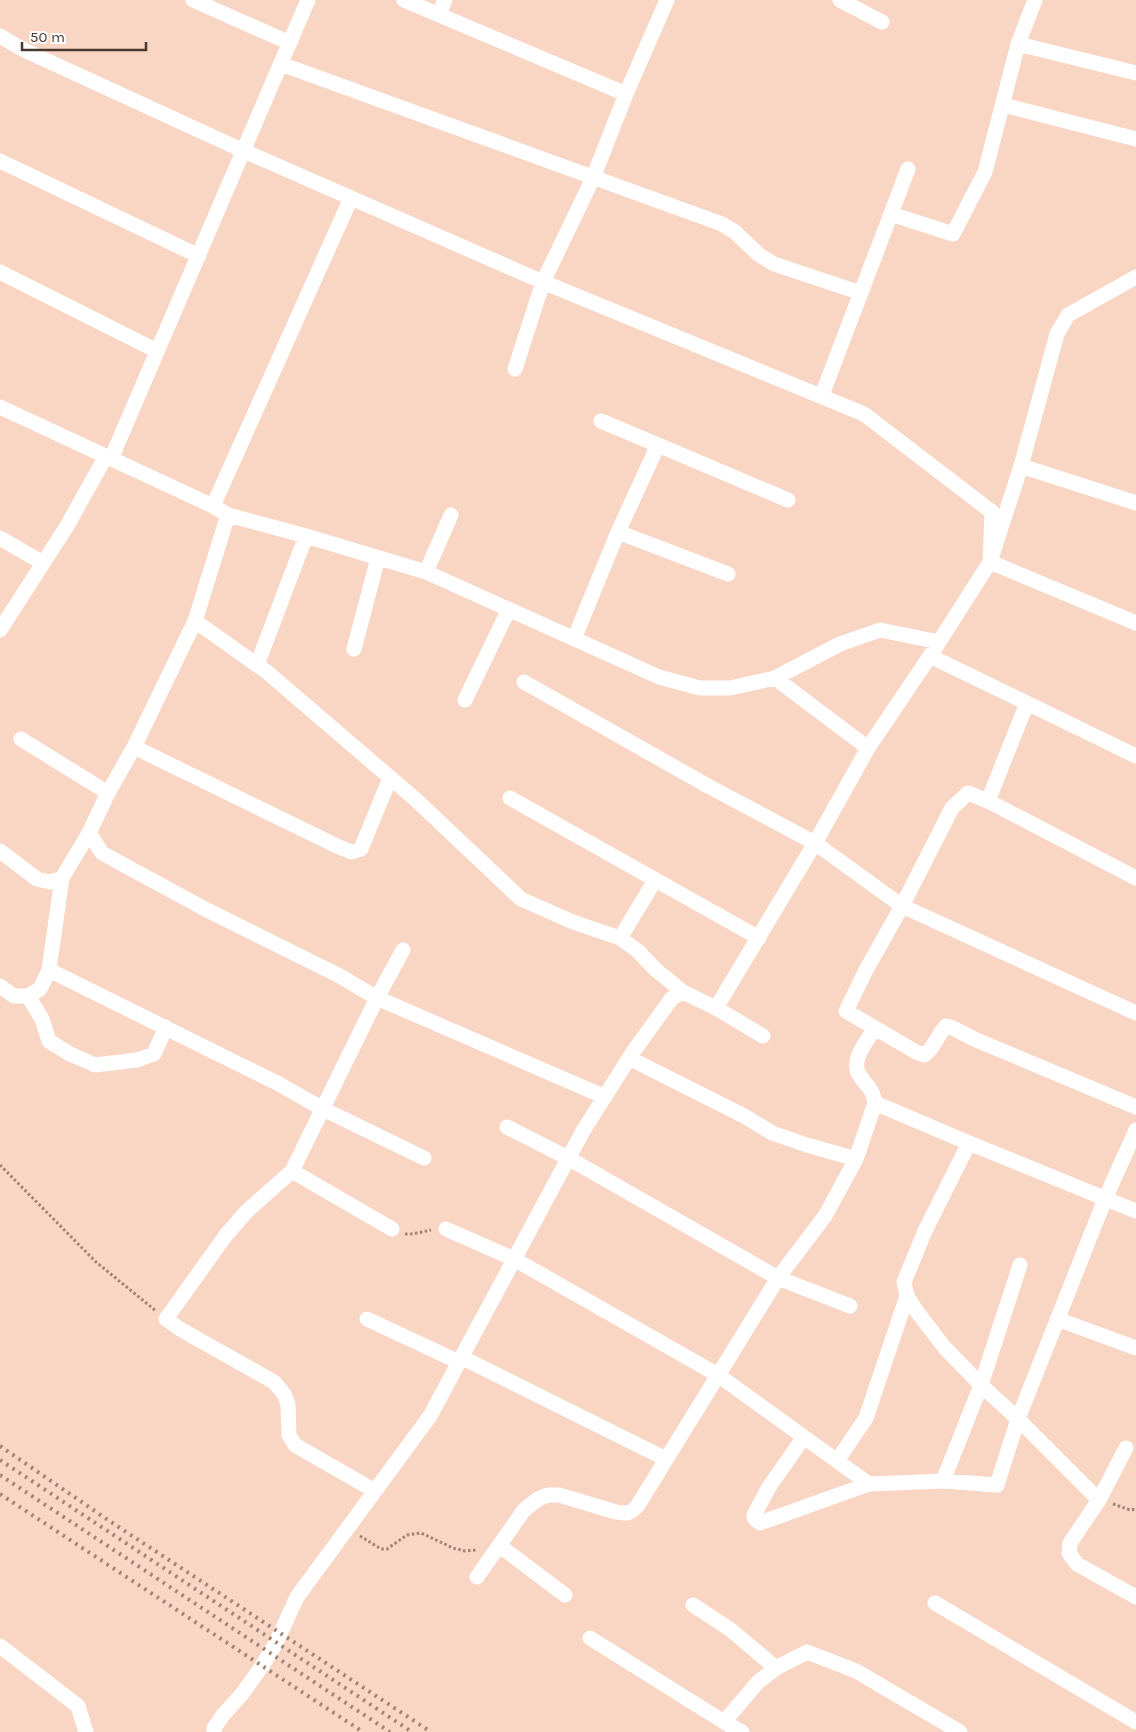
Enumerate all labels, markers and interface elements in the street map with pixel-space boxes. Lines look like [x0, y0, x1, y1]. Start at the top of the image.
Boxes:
scale bar [22, 20, 146, 52]
text: 50 m [30, 28, 65, 46]

